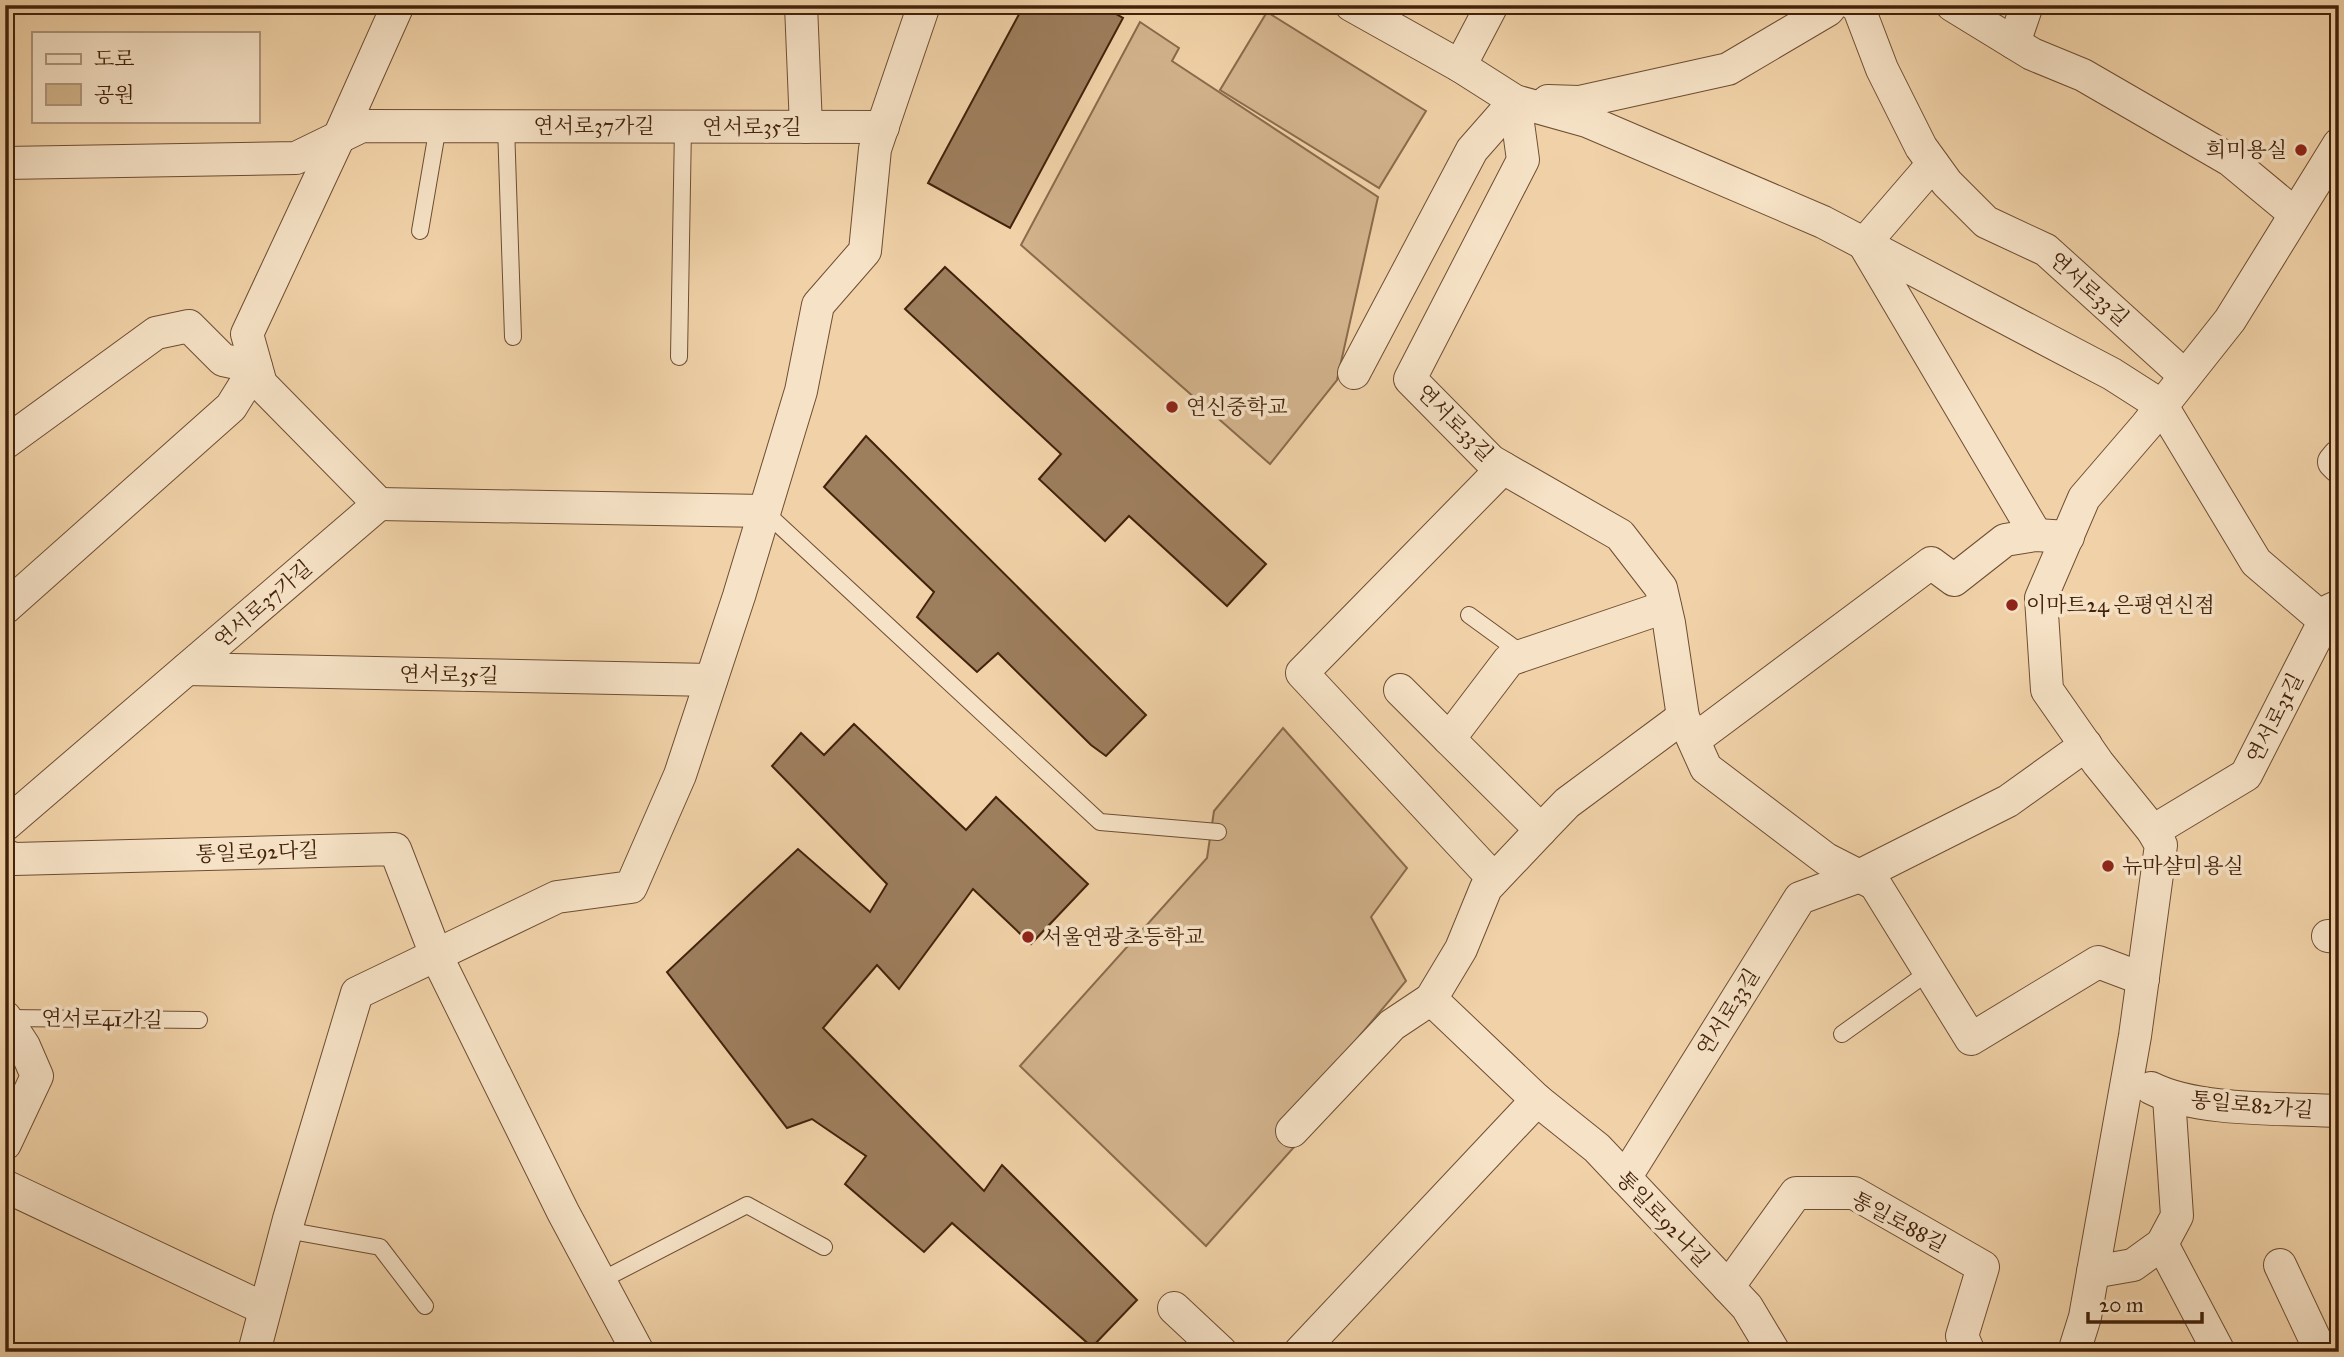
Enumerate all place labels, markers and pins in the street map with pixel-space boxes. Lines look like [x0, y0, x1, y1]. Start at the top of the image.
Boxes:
place label: 희미용실 [2206, 137, 2287, 163]
marker: 희미용실 [2293, 142, 2309, 158]
place label: 연신중학교 [1186, 394, 1287, 420]
marker: 연신중학교 [1164, 399, 1180, 415]
place label: 이마트24 은평연신점 [2026, 592, 2215, 618]
marker: 이마트24 은평연신점 [2004, 597, 2020, 613]
place label: 뉴마샬미용실 [2122, 853, 2244, 879]
marker: 뉴마샬미용실 [2100, 858, 2116, 874]
place label: 서울연광초등학교 [1042, 924, 1204, 950]
marker: 서울연광초등학교 [1020, 929, 1036, 945]

